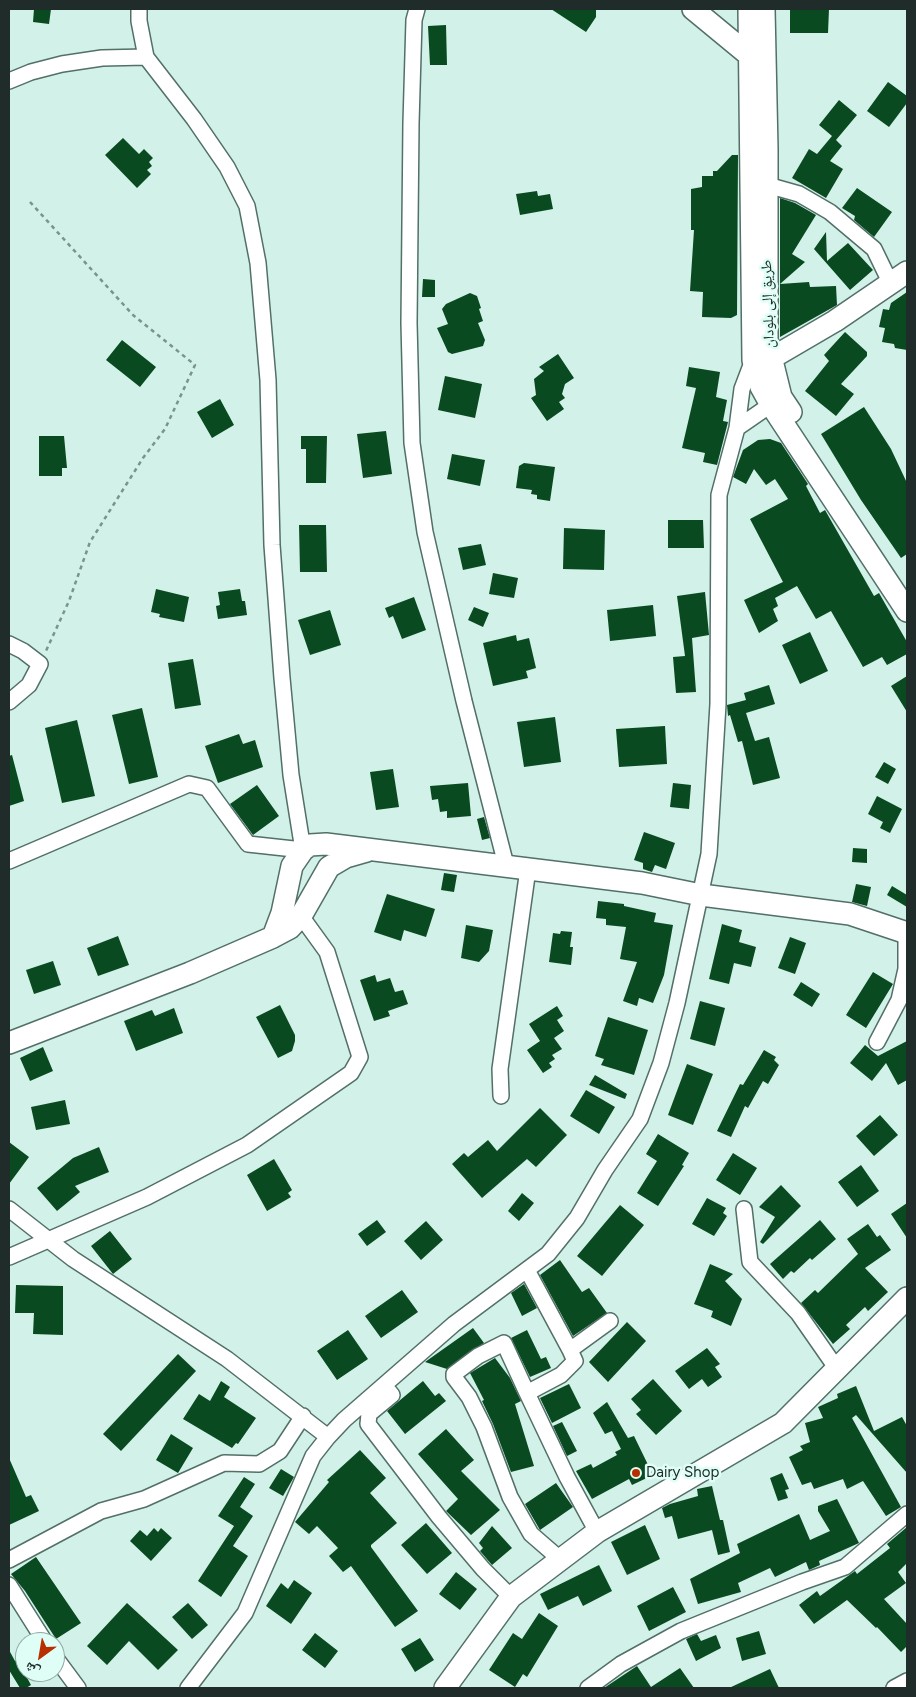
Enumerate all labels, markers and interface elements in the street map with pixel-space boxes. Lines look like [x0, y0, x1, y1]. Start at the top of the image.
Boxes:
street label: طريق إلى بلودان [757, 259, 779, 349]
place label: Dairy Shop [646, 1464, 719, 1482]
marker: Dairy Shop [630, 1467, 642, 1479]
north arrow [15, 1632, 65, 1682]
text: ش [22, 1658, 43, 1680]

